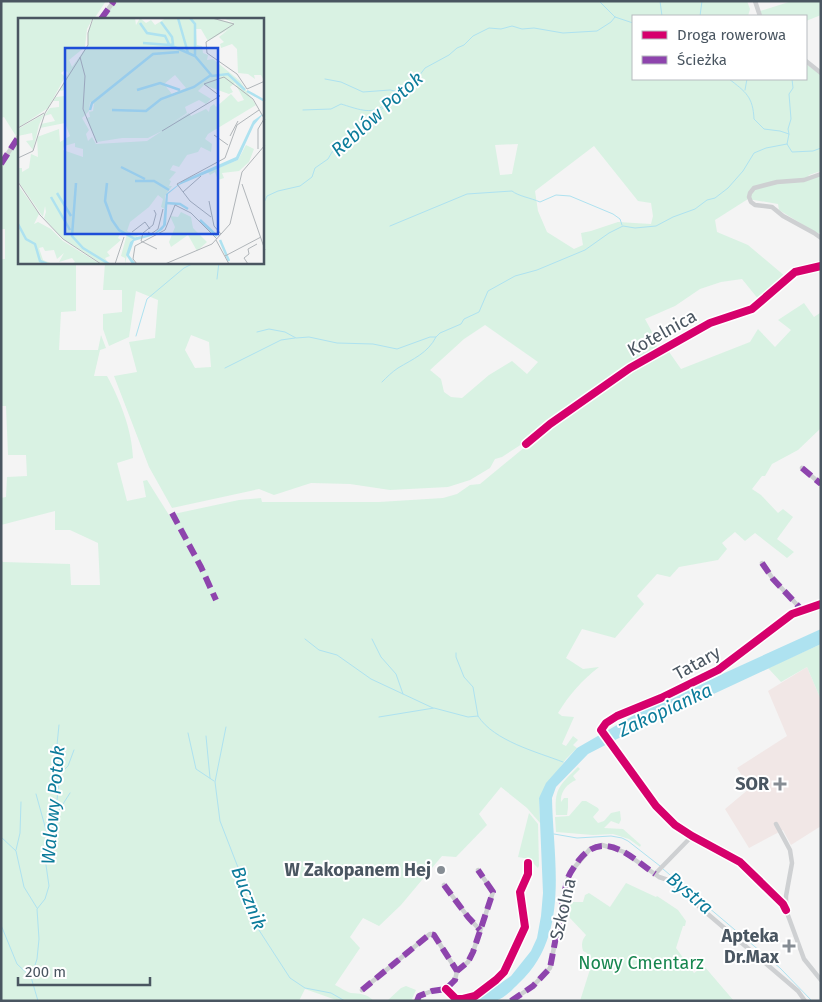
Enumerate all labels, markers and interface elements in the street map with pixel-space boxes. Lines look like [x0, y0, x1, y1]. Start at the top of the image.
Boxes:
legend [632, 15, 807, 80]
inset map [18, 18, 264, 264]
text: Droga rowerowa [677, 26, 786, 44]
text: Ścieżka [677, 51, 727, 69]
water label: Reblów Potok [326, 67, 428, 161]
street label: Kotelnica [623, 305, 701, 361]
street label: Tatary [670, 641, 724, 685]
water label: Zakopianka [614, 678, 716, 742]
water label: Walowy Potok [36, 745, 70, 865]
place label: SOR [735, 773, 770, 795]
marker: SOR [773, 777, 787, 791]
place label: W Zakopanem Hej [285, 859, 431, 881]
water label: Bucznik [226, 863, 272, 933]
marker: W Zakopanem Hej [435, 864, 447, 876]
water label: Bystra [662, 867, 718, 919]
street label: Szkolna [545, 876, 581, 942]
place label: Apteka Dr.Max [721, 925, 780, 968]
marker: Apteka Dr.Max [783, 940, 795, 952]
park label: Nowy Cmentarz [578, 952, 704, 974]
scale bar [18, 954, 150, 986]
text: 200 m [25, 963, 66, 981]

